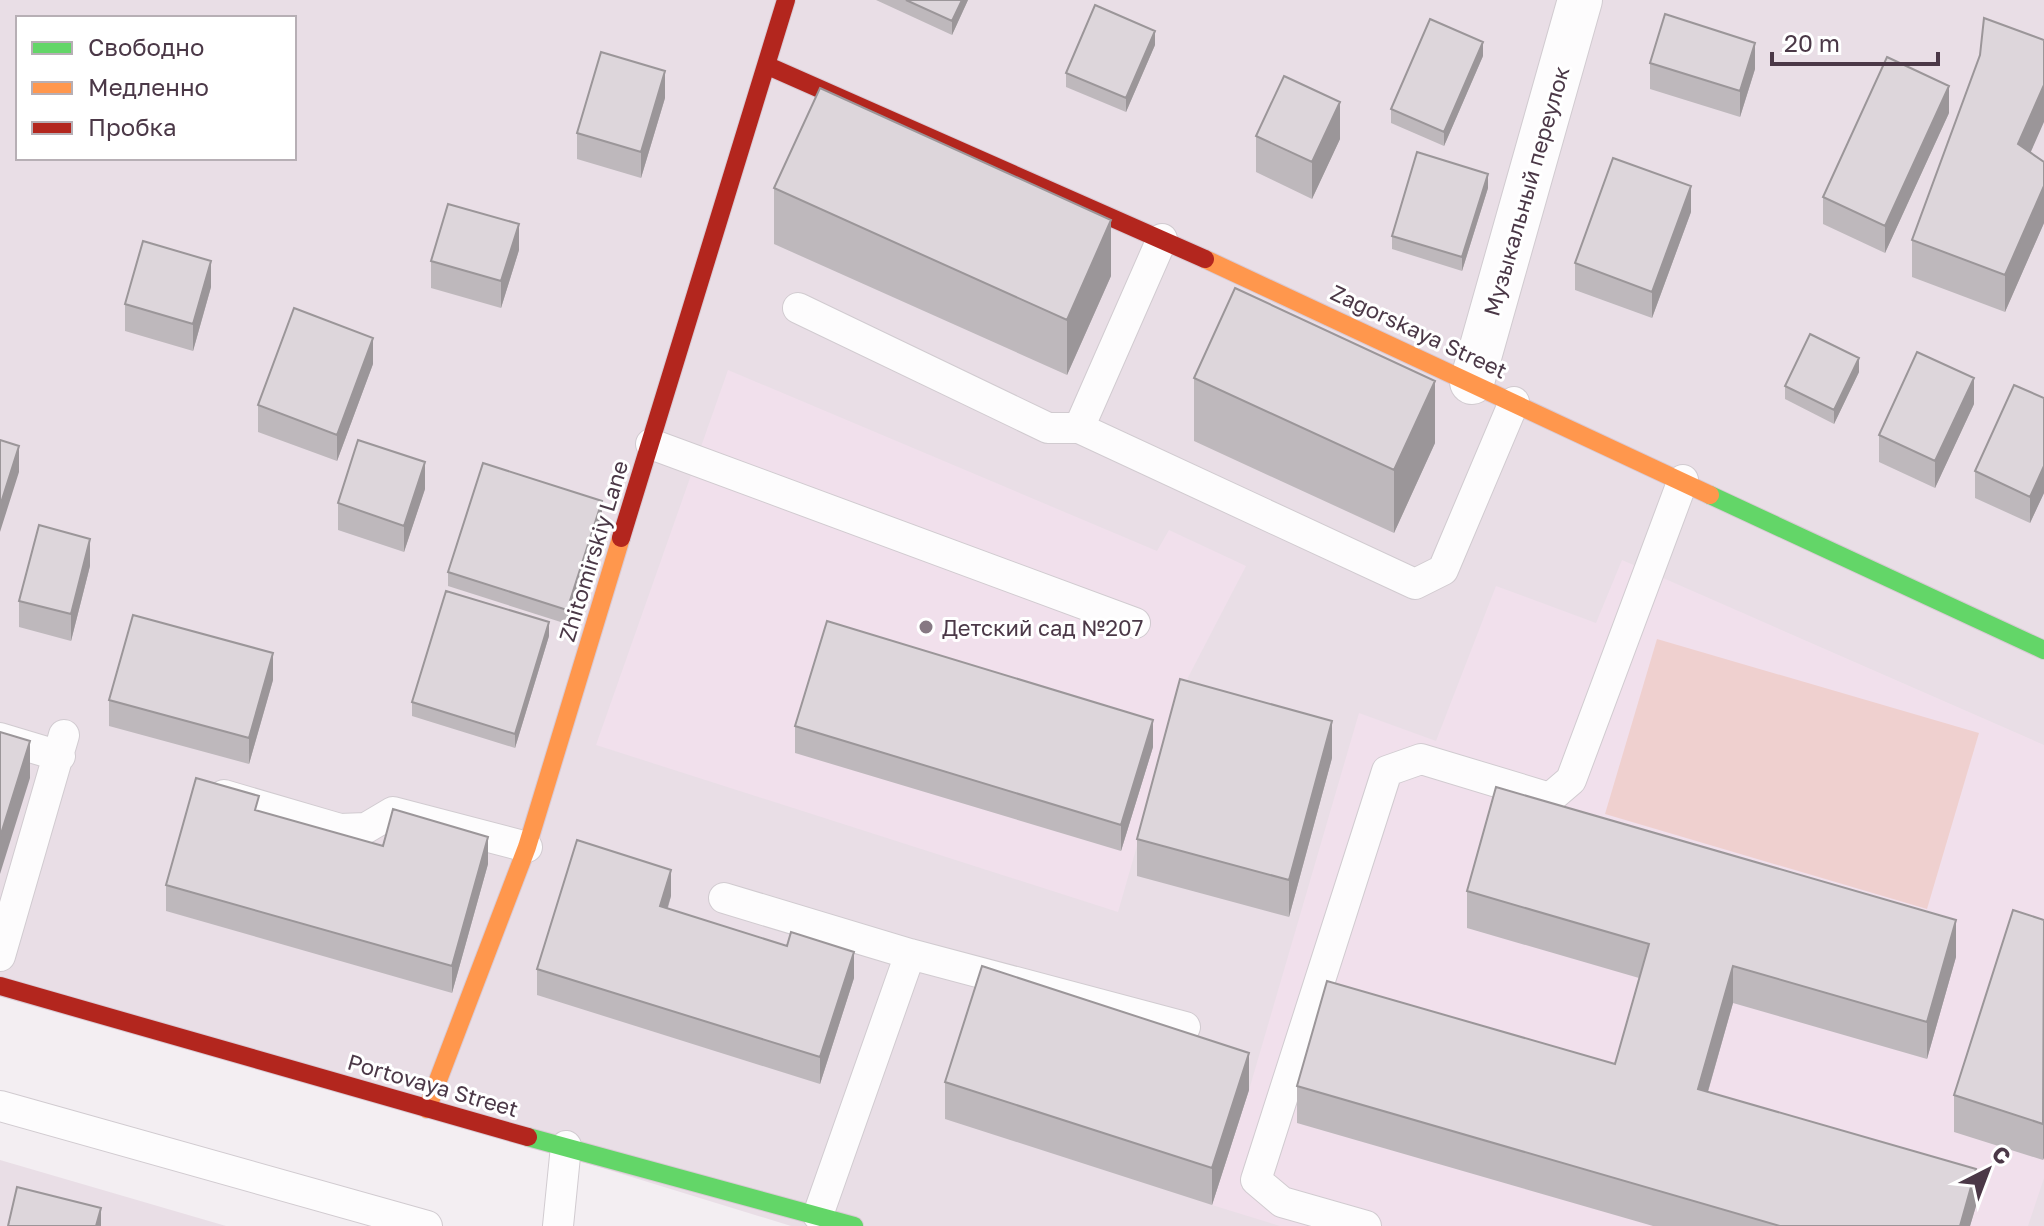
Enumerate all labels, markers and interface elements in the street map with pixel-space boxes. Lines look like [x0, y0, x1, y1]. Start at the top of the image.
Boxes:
legend [16, 16, 296, 160]
scale bar [1772, 16, 1938, 66]
text: 20 m [1784, 28, 1840, 57]
text: Свободно [88, 32, 204, 61]
street label: Музыкальный переулок [1477, 63, 1575, 319]
text: Медленно [88, 72, 209, 101]
text: Пробка [88, 112, 177, 141]
street label: Zagorskaya Street [1327, 278, 1511, 384]
street label: Zhitomirskiy Lane [553, 457, 633, 645]
place label: Детский сад №207 [942, 614, 1143, 641]
marker: Детский сад №207 [917, 618, 935, 636]
street label: Portovaya Street [345, 1048, 521, 1122]
north arrow [1948, 1130, 2028, 1210]
text: С [1987, 1140, 2017, 1170]

